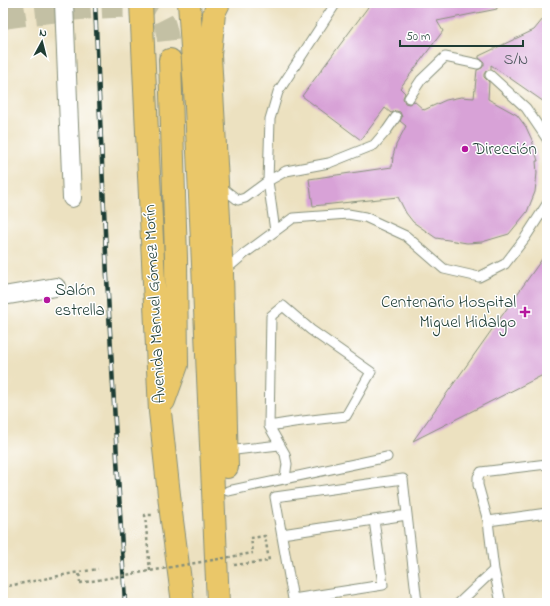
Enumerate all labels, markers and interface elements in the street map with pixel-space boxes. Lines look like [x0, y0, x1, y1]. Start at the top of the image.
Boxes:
north arrow [22, 22, 62, 62]
scale bar [400, 22, 523, 48]
text: N [38, 25, 48, 41]
text: 50 m [406, 28, 430, 46]
house number: S/N [504, 49, 528, 71]
place label: Dirección [472, 137, 537, 162]
marker: Dirección [460, 144, 470, 154]
street label: Avenida Manuel Gómez Morín [137, 204, 173, 404]
place label: Salón estrella [55, 278, 105, 323]
place label: Centenario Hospital Miguel Hidalgo [381, 290, 516, 337]
marker: Salón estrella [42, 295, 52, 305]
marker: Centenario Hospital Miguel Hidalgo [519, 306, 531, 318]

